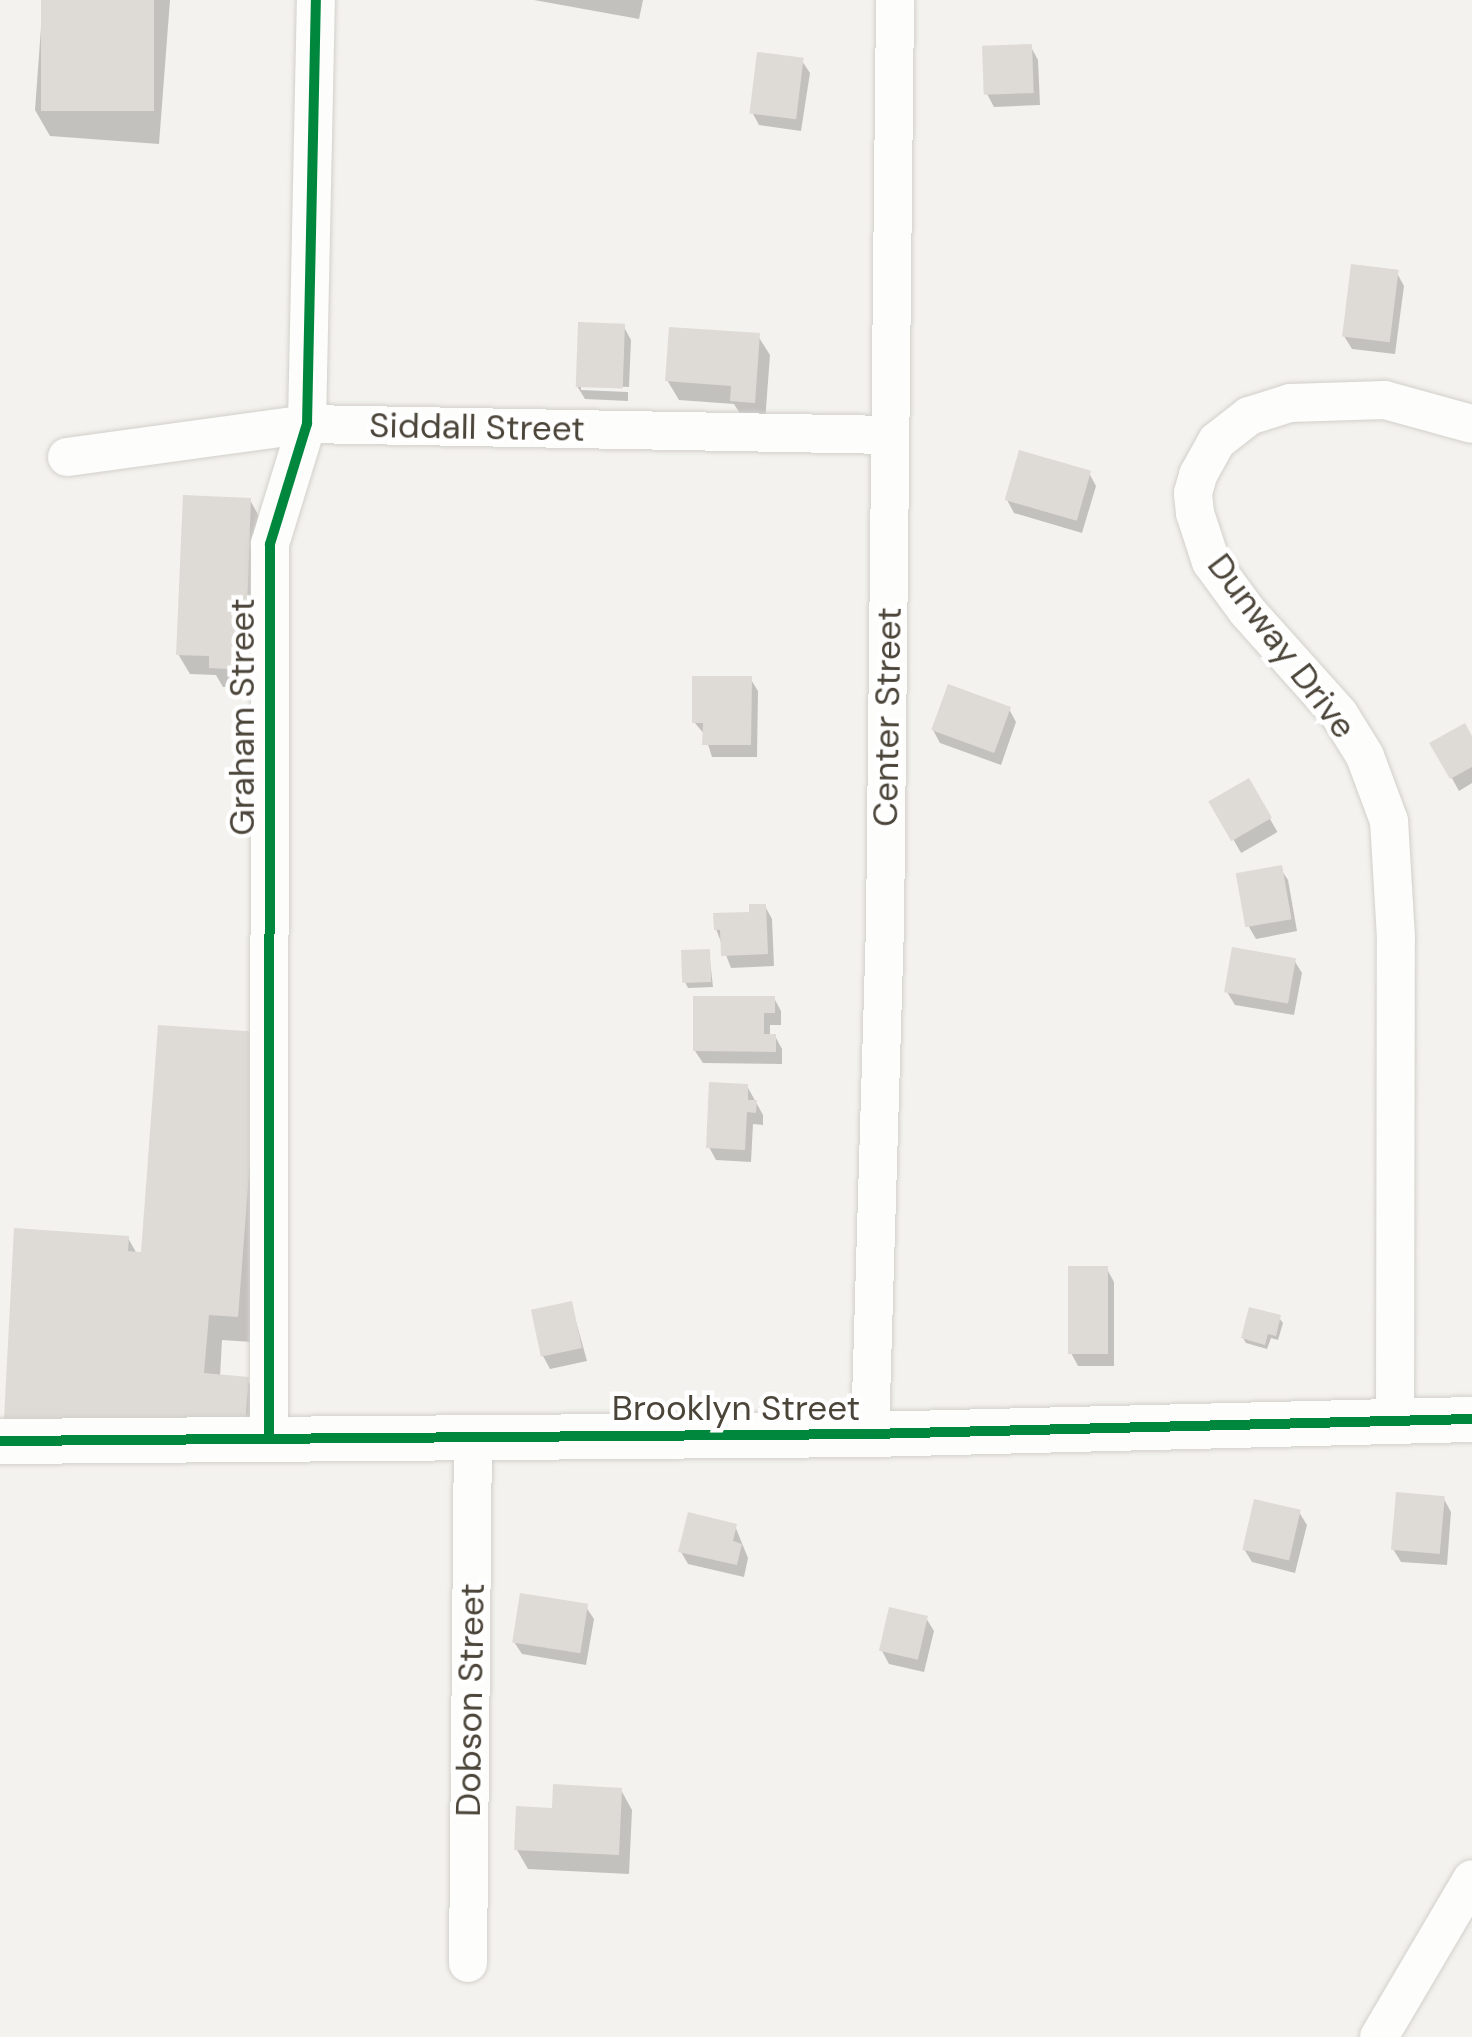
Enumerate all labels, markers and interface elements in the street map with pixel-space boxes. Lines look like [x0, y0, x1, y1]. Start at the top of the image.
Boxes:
street label: Siddall Street [369, 404, 585, 450]
street label: Dunway Drive [1199, 545, 1365, 747]
street label: Graham Street [221, 598, 263, 836]
street label: Center Street [864, 607, 910, 827]
street label: Brooklyn Street [612, 1387, 860, 1429]
street label: Dobson Street [447, 1583, 493, 1817]

